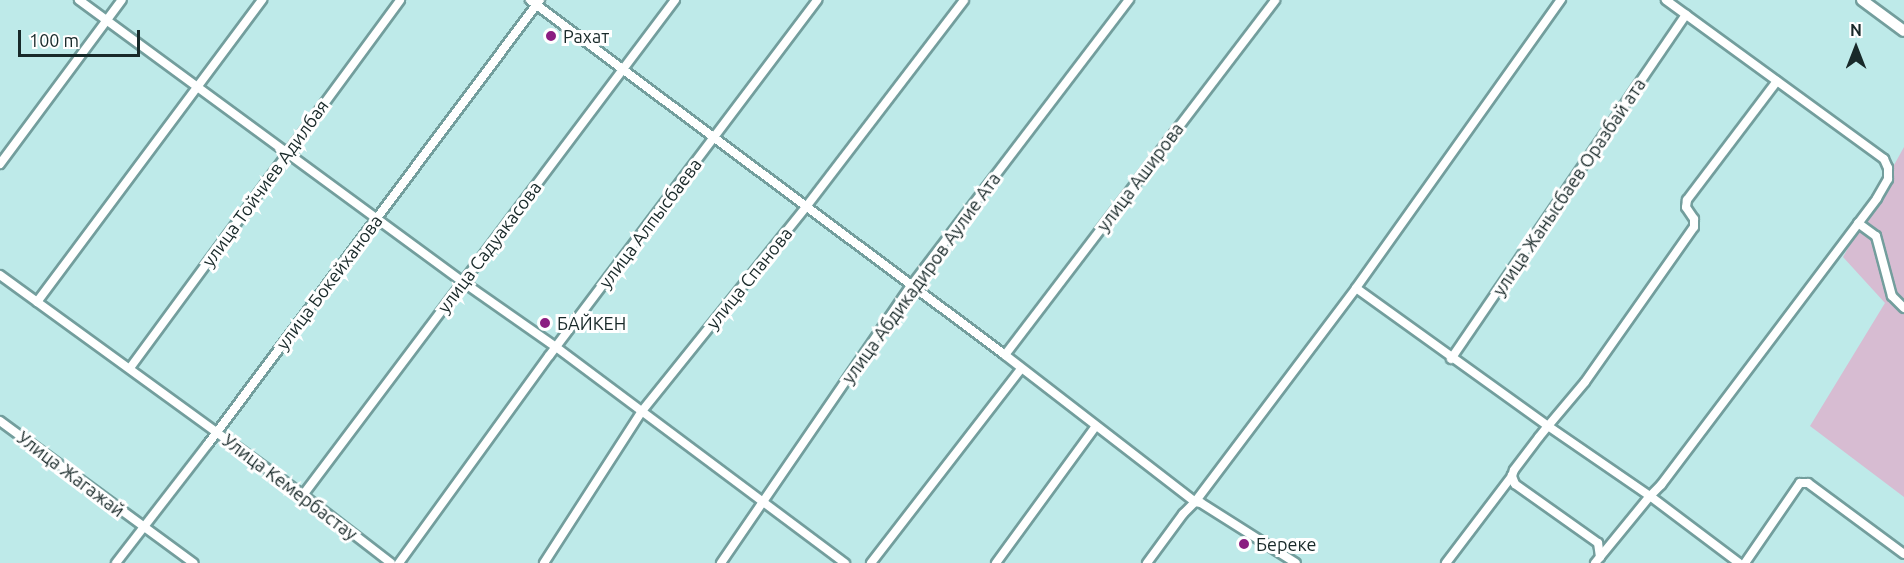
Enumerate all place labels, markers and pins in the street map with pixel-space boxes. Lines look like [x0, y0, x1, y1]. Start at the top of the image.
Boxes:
place label: Рахат [563, 25, 609, 47]
marker: Рахат [544, 29, 558, 43]
place label: БАЙКЕН [557, 312, 626, 334]
marker: БАЙКЕН [538, 316, 552, 330]
place label: Береке [1256, 533, 1316, 555]
marker: Береке [1237, 537, 1251, 551]

